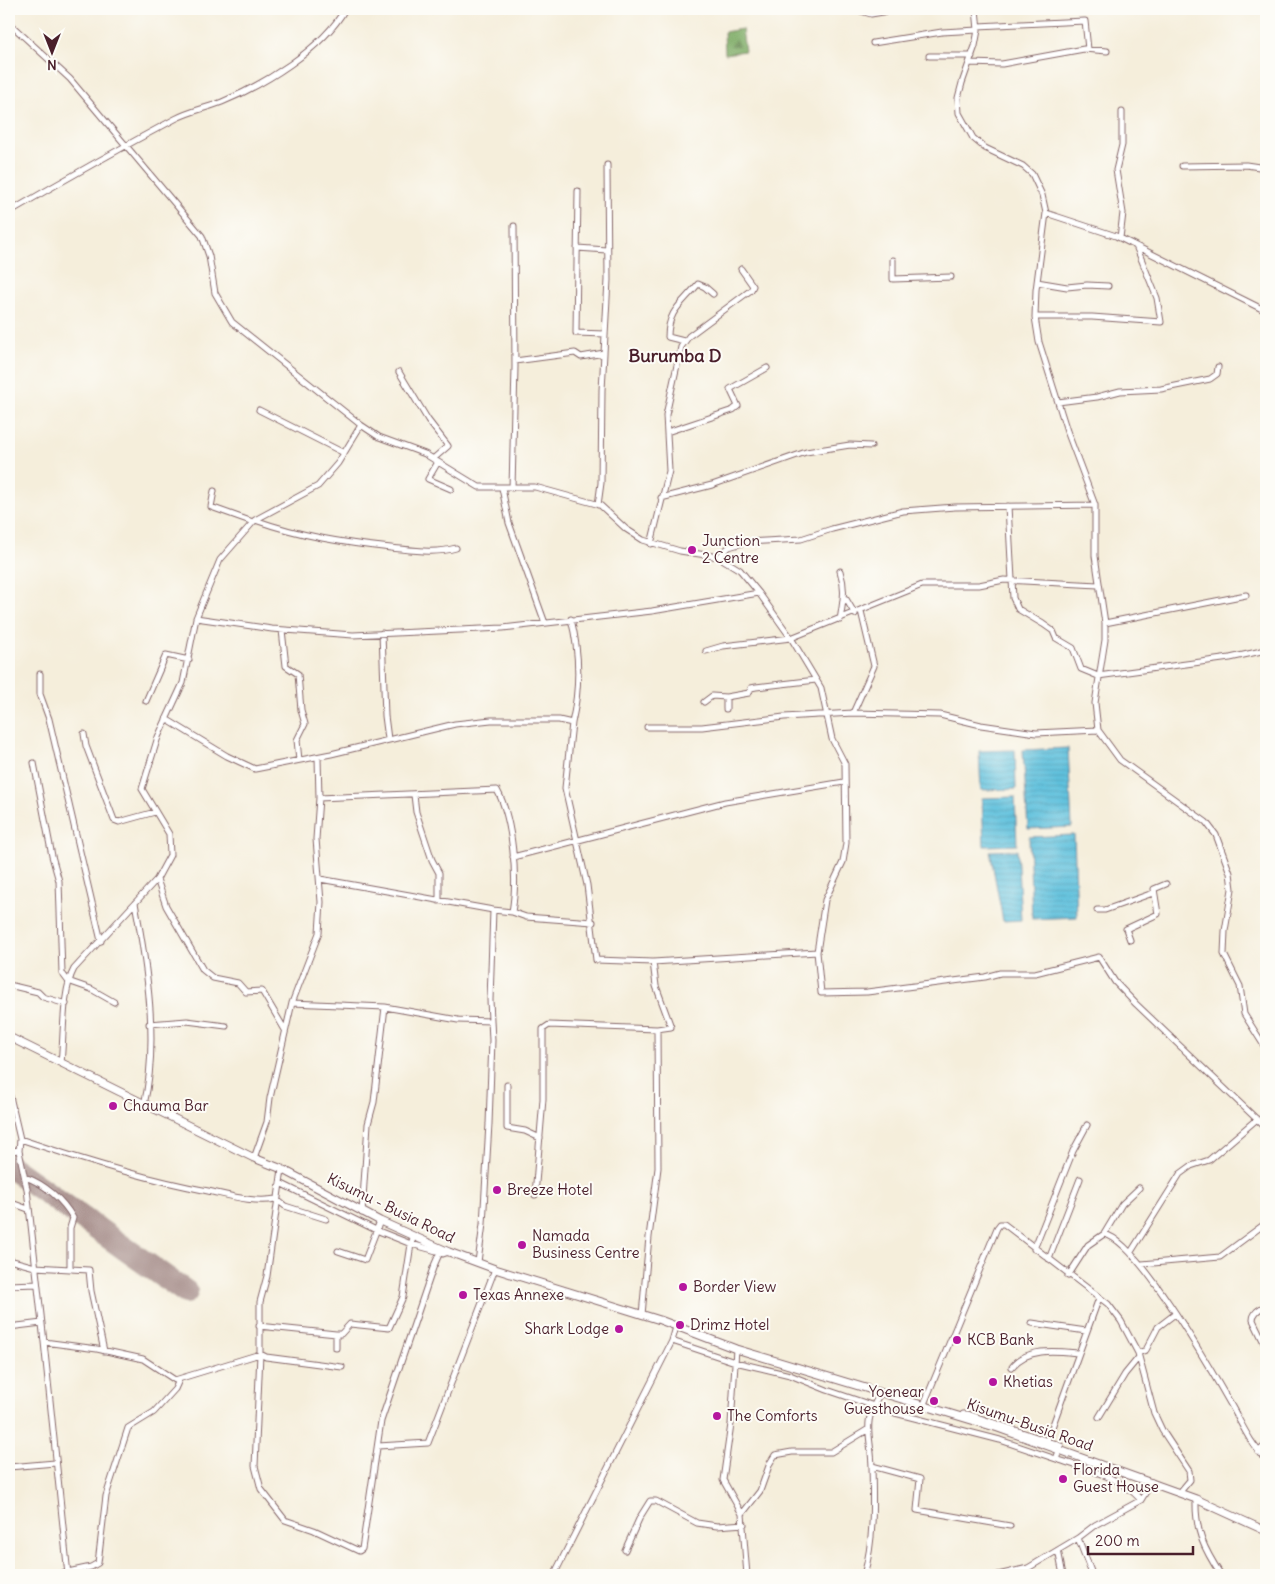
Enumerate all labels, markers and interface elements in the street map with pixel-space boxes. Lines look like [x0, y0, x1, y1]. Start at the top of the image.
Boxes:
north arrow [28, 28, 78, 78]
text: N [47, 56, 57, 74]
district label: Burumba D [628, 344, 722, 367]
place label: Junction 2 Centre [702, 531, 761, 567]
marker: Junction 2 Centre [686, 544, 698, 556]
place label: Chauma Bar [123, 1096, 209, 1115]
marker: Chauma Bar [107, 1100, 119, 1112]
street label: Kisumu - Busia Road [324, 1168, 458, 1247]
place label: Breeze Hotel [507, 1180, 593, 1199]
marker: Breeze Hotel [491, 1184, 503, 1196]
place label: Namada Business Centre [532, 1226, 640, 1262]
marker: Namada Business Centre [516, 1239, 528, 1251]
place label: Border View [693, 1277, 777, 1296]
marker: Border View [677, 1281, 689, 1293]
place label: Texas Annexe [473, 1285, 564, 1304]
marker: Texas Annexe [457, 1289, 469, 1301]
place label: Drimz Hotel [690, 1315, 769, 1334]
place label: Shark Lodge [524, 1319, 609, 1338]
marker: Drimz Hotel [674, 1319, 686, 1331]
marker: Shark Lodge [613, 1323, 625, 1335]
place label: KCB Bank [967, 1330, 1034, 1349]
marker: KCB Bank [951, 1334, 963, 1346]
place label: Khetias [1003, 1372, 1053, 1391]
marker: Khetias [987, 1376, 999, 1388]
place label: Yoenear Guesthouse [844, 1382, 924, 1418]
street label: Kisumu-Busia Road [965, 1394, 1096, 1455]
marker: Yoenear Guesthouse [928, 1395, 940, 1407]
place label: The Comforts [727, 1406, 818, 1425]
marker: The Comforts [711, 1410, 723, 1422]
place label: Florida Guest House [1073, 1460, 1159, 1496]
marker: Florida Guest House [1057, 1473, 1069, 1485]
scale bar [1088, 1524, 1192, 1556]
text: 200 m [1095, 1531, 1140, 1550]

